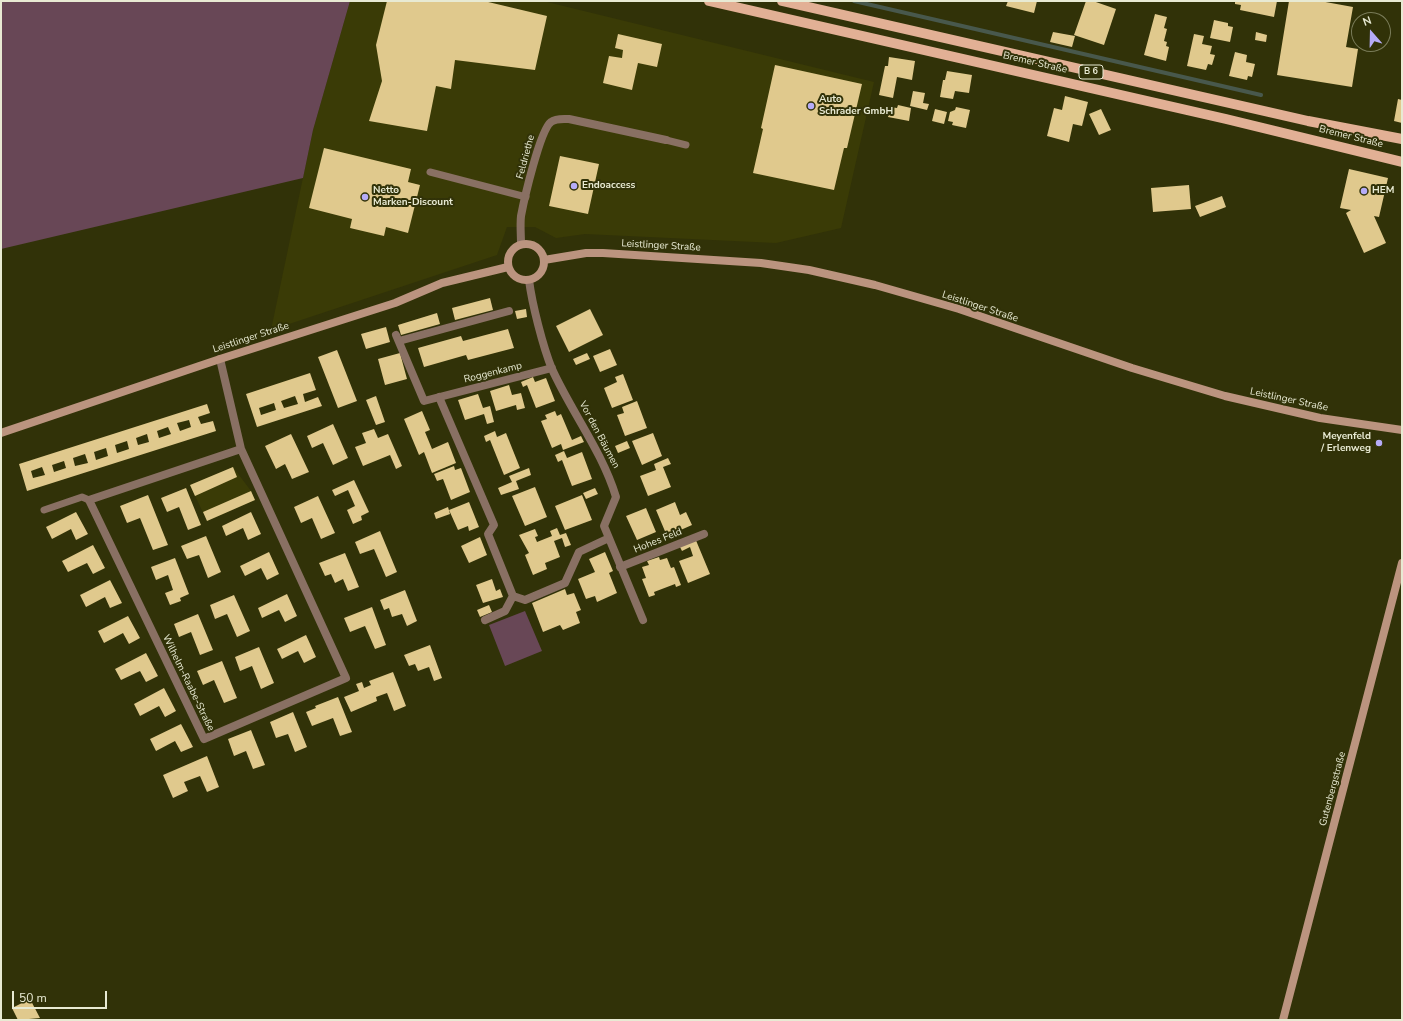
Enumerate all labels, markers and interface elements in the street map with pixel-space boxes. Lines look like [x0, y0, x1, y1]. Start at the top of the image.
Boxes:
north arrow [1351, 12, 1391, 52]
text: N [1361, 13, 1373, 30]
street label: Bremer Straße [1002, 50, 1068, 76]
road number: B 6 [1079, 65, 1103, 79]
place label: Auto Schrader GmbH [819, 94, 893, 118]
marker: Auto Schrader GmbH [806, 101, 816, 111]
street label: Bremer Straße [1318, 123, 1384, 151]
street label: Feldriethe [514, 134, 538, 180]
place label: Endoaccess [582, 180, 635, 192]
marker: Endoaccess [569, 181, 579, 191]
place label: Netto Marken-Discount [373, 185, 453, 208]
place label: HEM [1372, 185, 1394, 197]
marker: HEM [1359, 186, 1369, 196]
marker: Netto Marken-Discount [360, 192, 370, 202]
street label: Leistlinger Straße [621, 238, 701, 254]
street label: Leistlinger Straße [940, 289, 1020, 325]
street label: Leistlinger Straße [211, 320, 291, 356]
street label: Roggenkamp [463, 360, 523, 386]
street label: Leistlinger Straße [1249, 386, 1329, 414]
street label: Vor den Bäumen [576, 399, 622, 471]
place label: Meyenfeld / Erlenweg [1321, 431, 1371, 454]
marker: Meyenfeld / Erlenweg [1374, 438, 1384, 448]
street label: Hohes Feld [632, 526, 684, 556]
street label: Wilhelm-Raabe-Straße [159, 633, 217, 733]
street label: Gutenbergstraße [1317, 751, 1349, 827]
scale bar [14, 983, 109, 1009]
text: 50 m [19, 990, 47, 1006]

